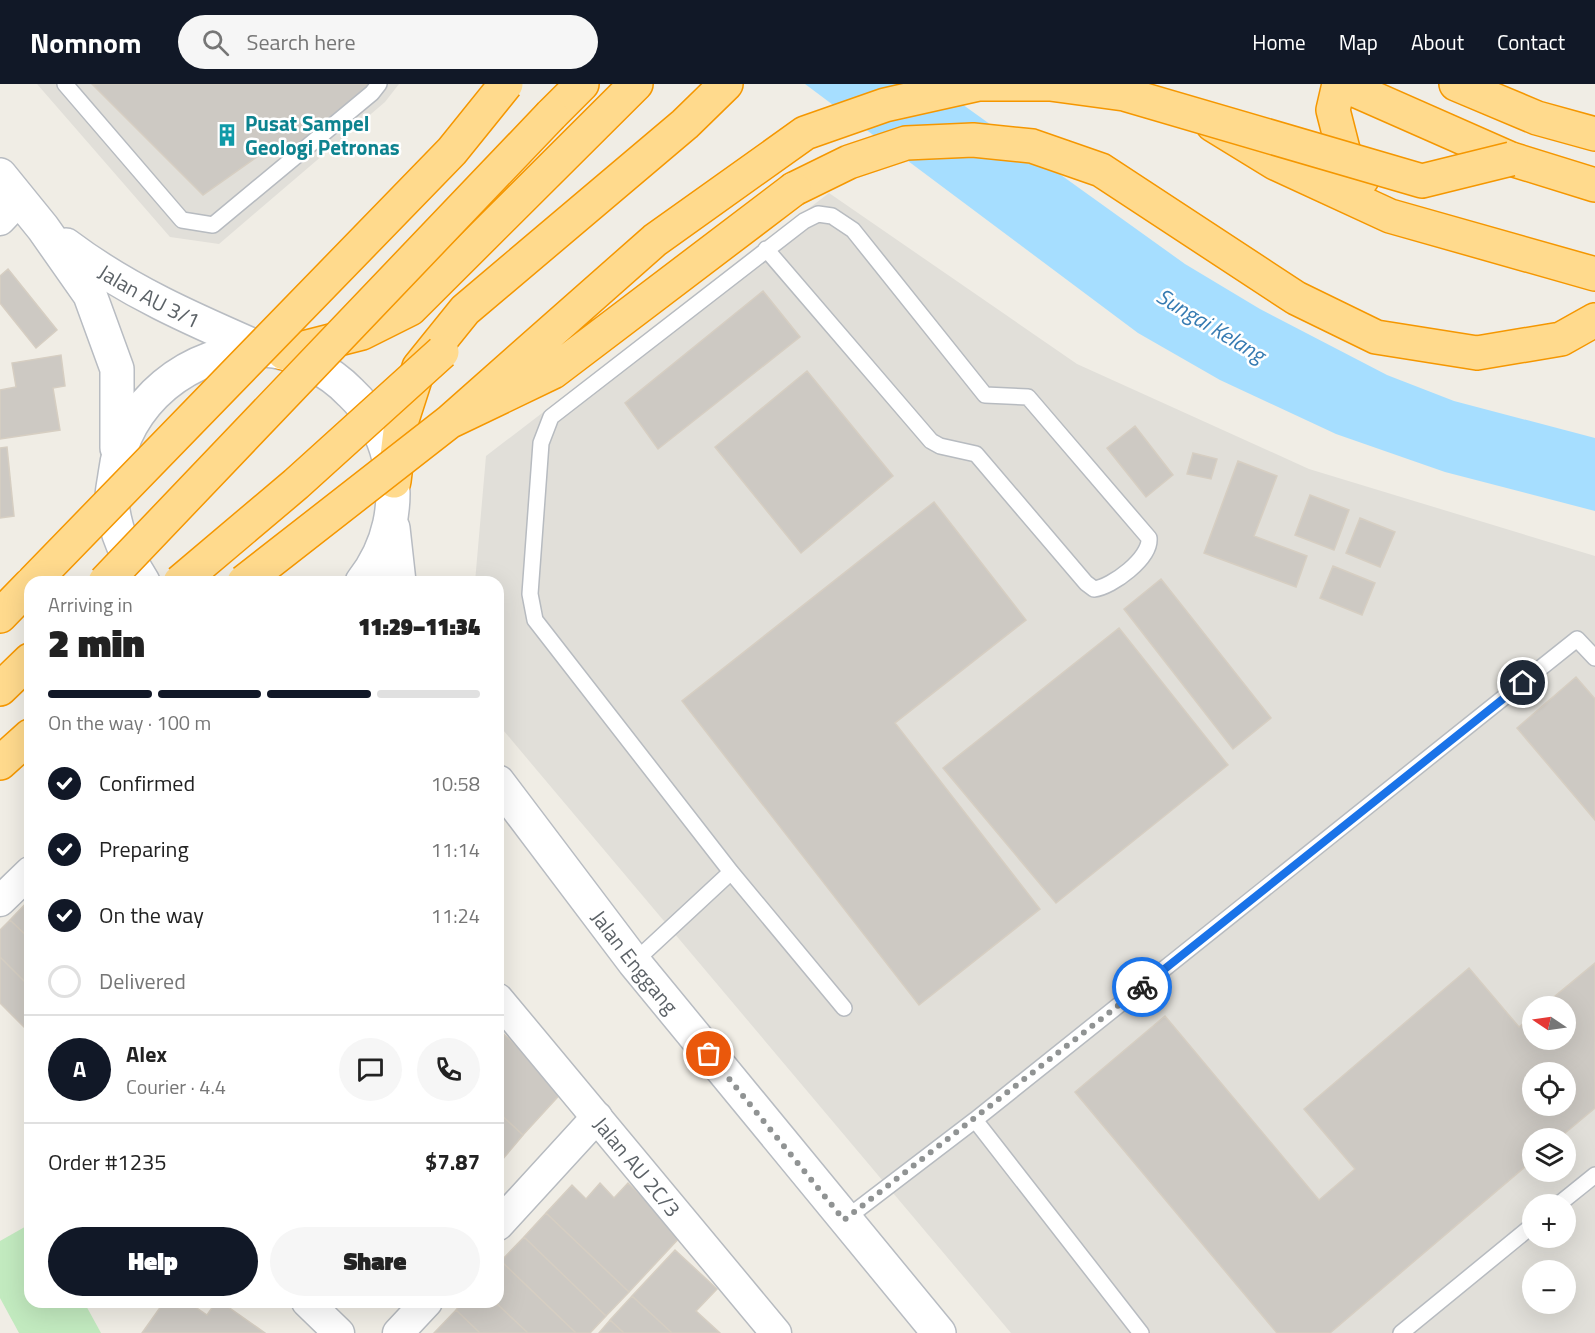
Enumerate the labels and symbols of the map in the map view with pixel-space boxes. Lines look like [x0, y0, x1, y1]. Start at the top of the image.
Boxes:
place label: Pusat Sampel Geologi Petronas [245, 107, 400, 163]
building icon: Pusat Sampel Geologi Petronas [214, 122, 240, 148]
street label: Jalan AU 3/1 [93, 256, 205, 336]
water label: Sungai Kelang [1150, 279, 1274, 372]
pin [1497, 657, 1548, 708]
street label: Jalan Enggang [584, 903, 686, 1021]
courier [1112, 957, 1172, 1017]
north arrow [1522, 996, 1576, 1050]
pin [683, 1028, 734, 1079]
street label: Jalan AU 2C/3 [586, 1109, 689, 1224]

